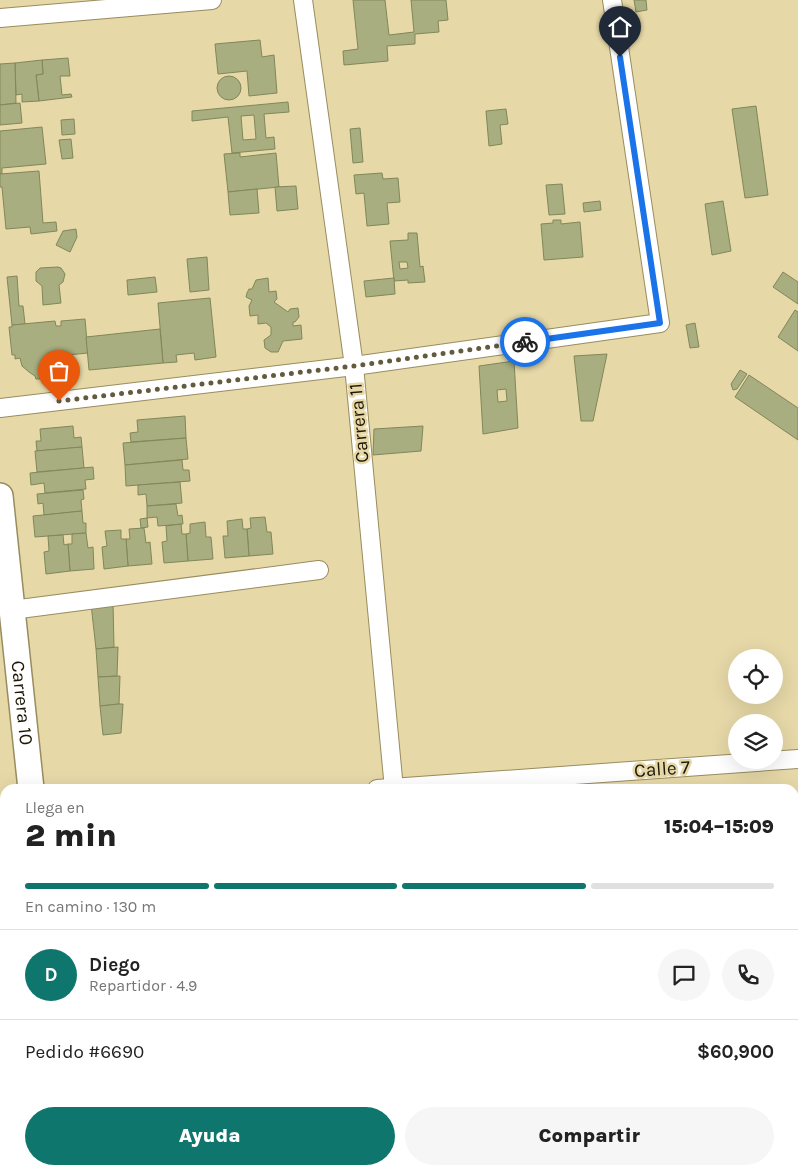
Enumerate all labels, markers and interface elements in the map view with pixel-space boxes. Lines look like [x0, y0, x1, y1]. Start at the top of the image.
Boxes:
pin [599, 6, 641, 57]
icon: home [606, 13, 634, 41]
courier [500, 317, 550, 367]
icon: bike [511, 328, 539, 356]
pin [38, 350, 80, 401]
icon: bag [45, 357, 73, 385]
street label: Carrera 11 [345, 382, 373, 464]
map controls [728, 649, 783, 769]
button: locate [728, 649, 783, 704]
street label: Carrera 10 [6, 659, 37, 746]
button: layers [728, 714, 783, 769]
street label: Calle 7 [633, 756, 691, 782]
text: Llega en [25, 798, 85, 817]
text: 15:04–15:09 [664, 816, 774, 838]
text: 2 min [25, 817, 117, 854]
text: En camino · 130 m [25, 897, 156, 916]
button: chat [658, 949, 710, 1001]
button: phone [722, 949, 774, 1001]
text: Diego [89, 954, 140, 976]
text: D [44, 964, 58, 986]
text: Repartidor · 4.9 [89, 976, 197, 995]
text: Pedido #6690 [25, 1041, 144, 1063]
text: $60,900 [697, 1041, 774, 1063]
button: Ayuda [25, 1107, 395, 1165]
button: Compartir [405, 1107, 774, 1165]

